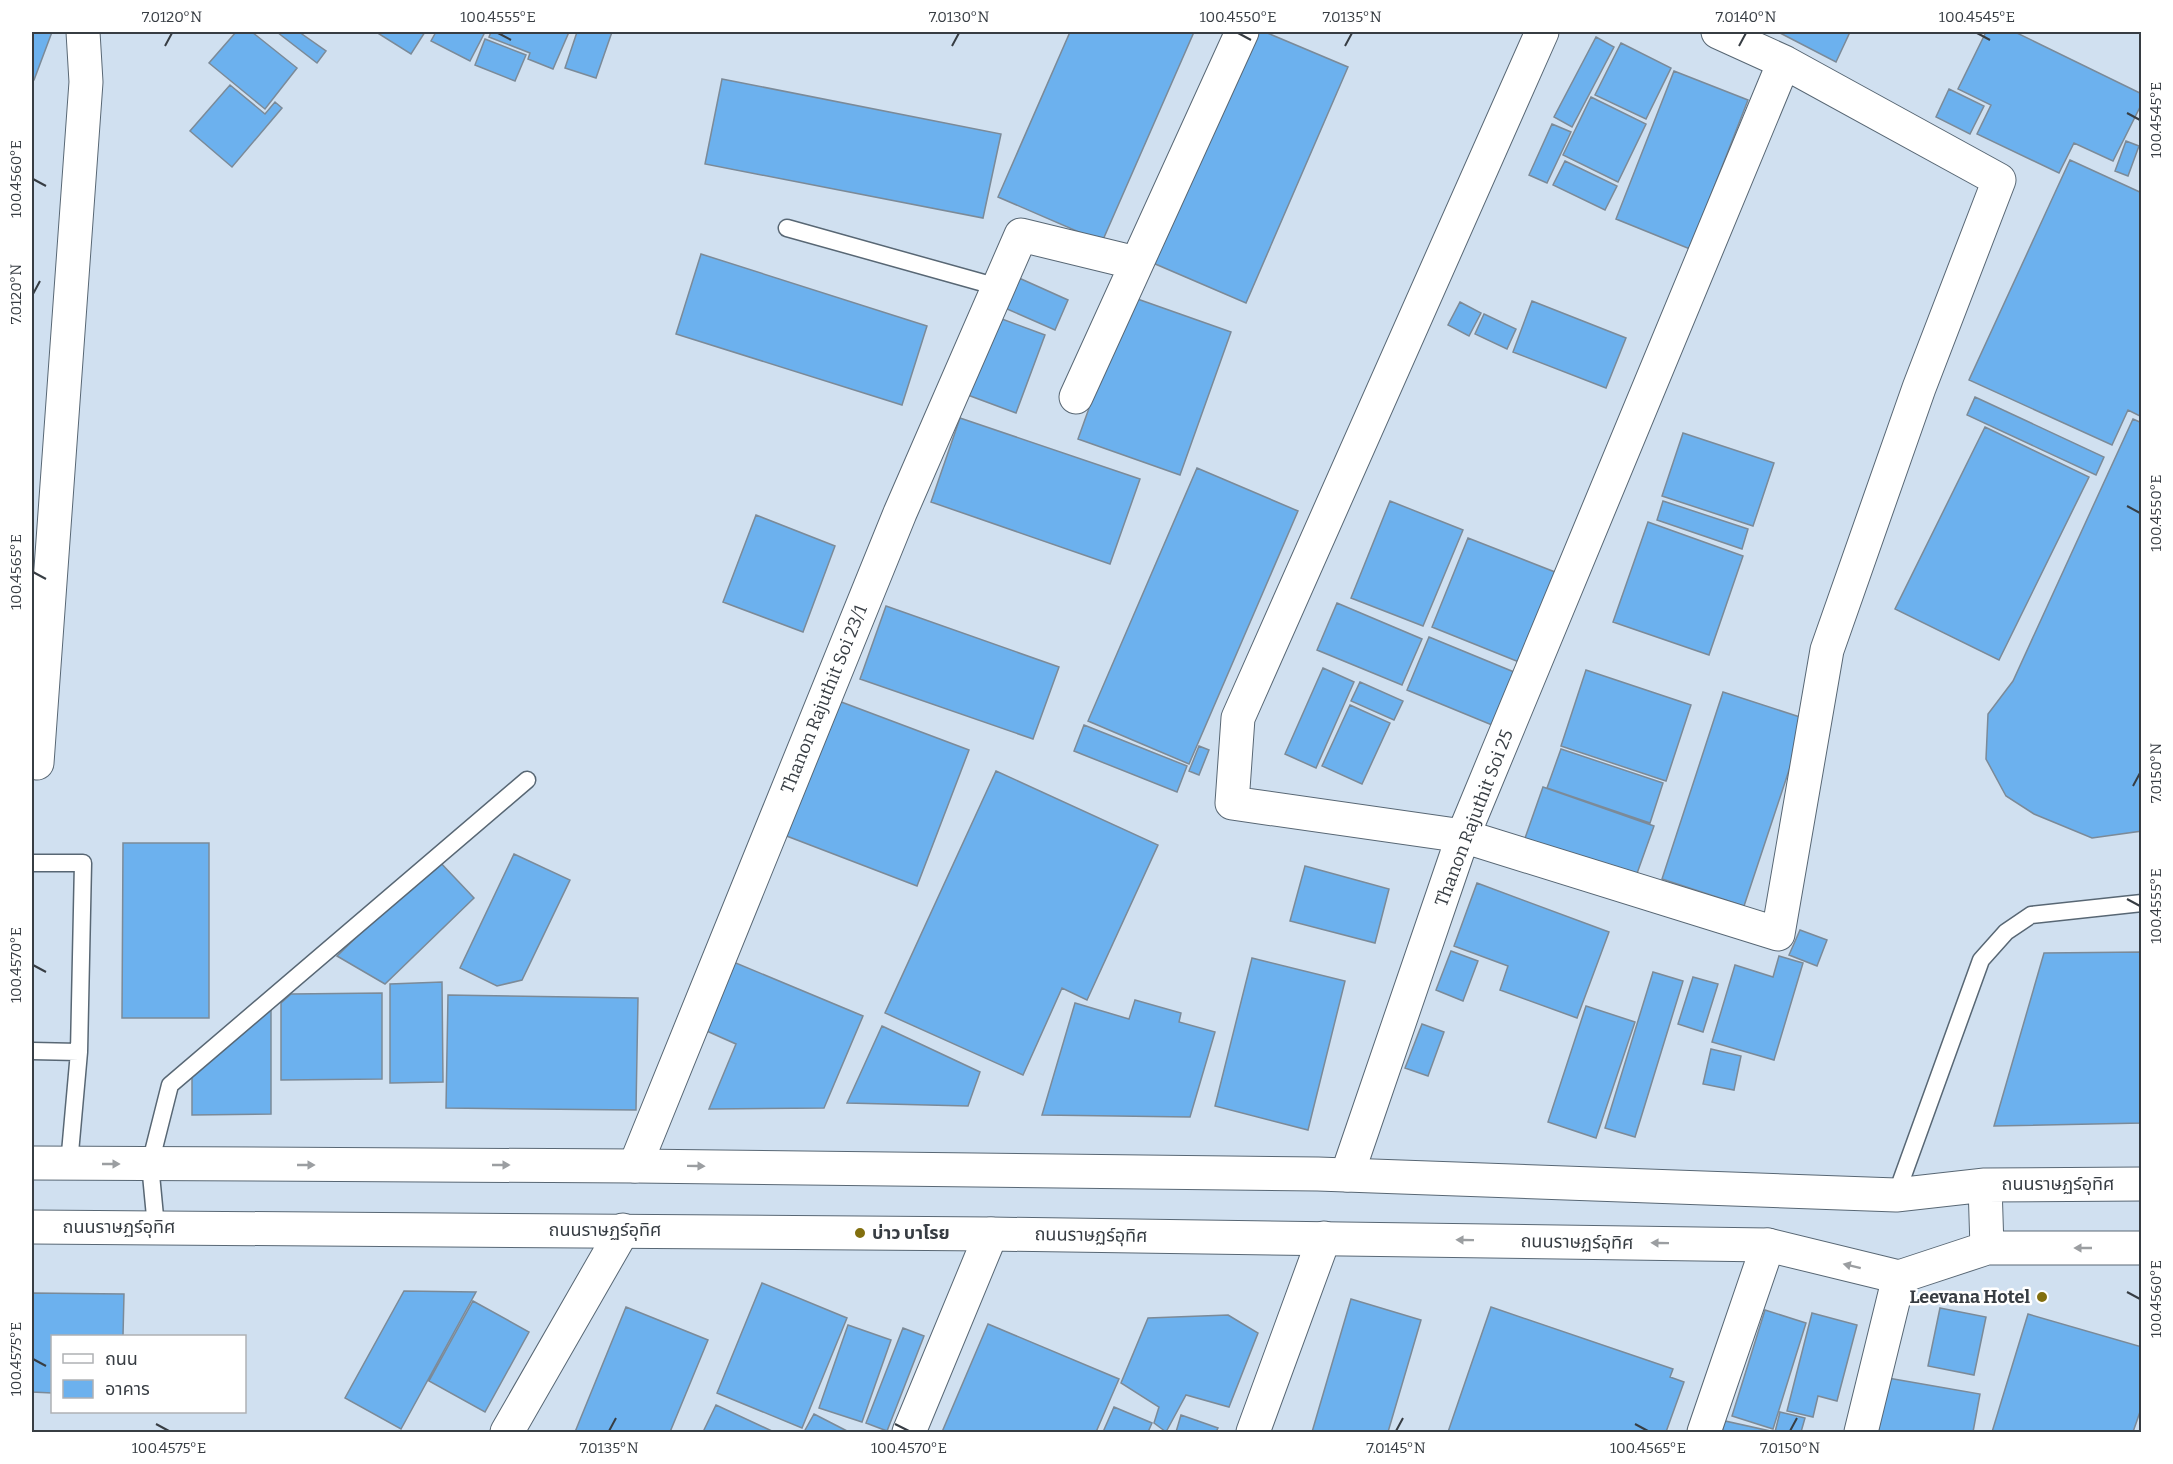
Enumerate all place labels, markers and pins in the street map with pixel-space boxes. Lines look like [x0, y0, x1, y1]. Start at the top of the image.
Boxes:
place label: บ่าว บาโรย [872, 1222, 950, 1244]
marker: บ่าว บาโรย [853, 1226, 867, 1240]
place label: Leevana Hotel [1909, 1286, 2030, 1308]
marker: Leevana Hotel [2035, 1290, 2049, 1304]

